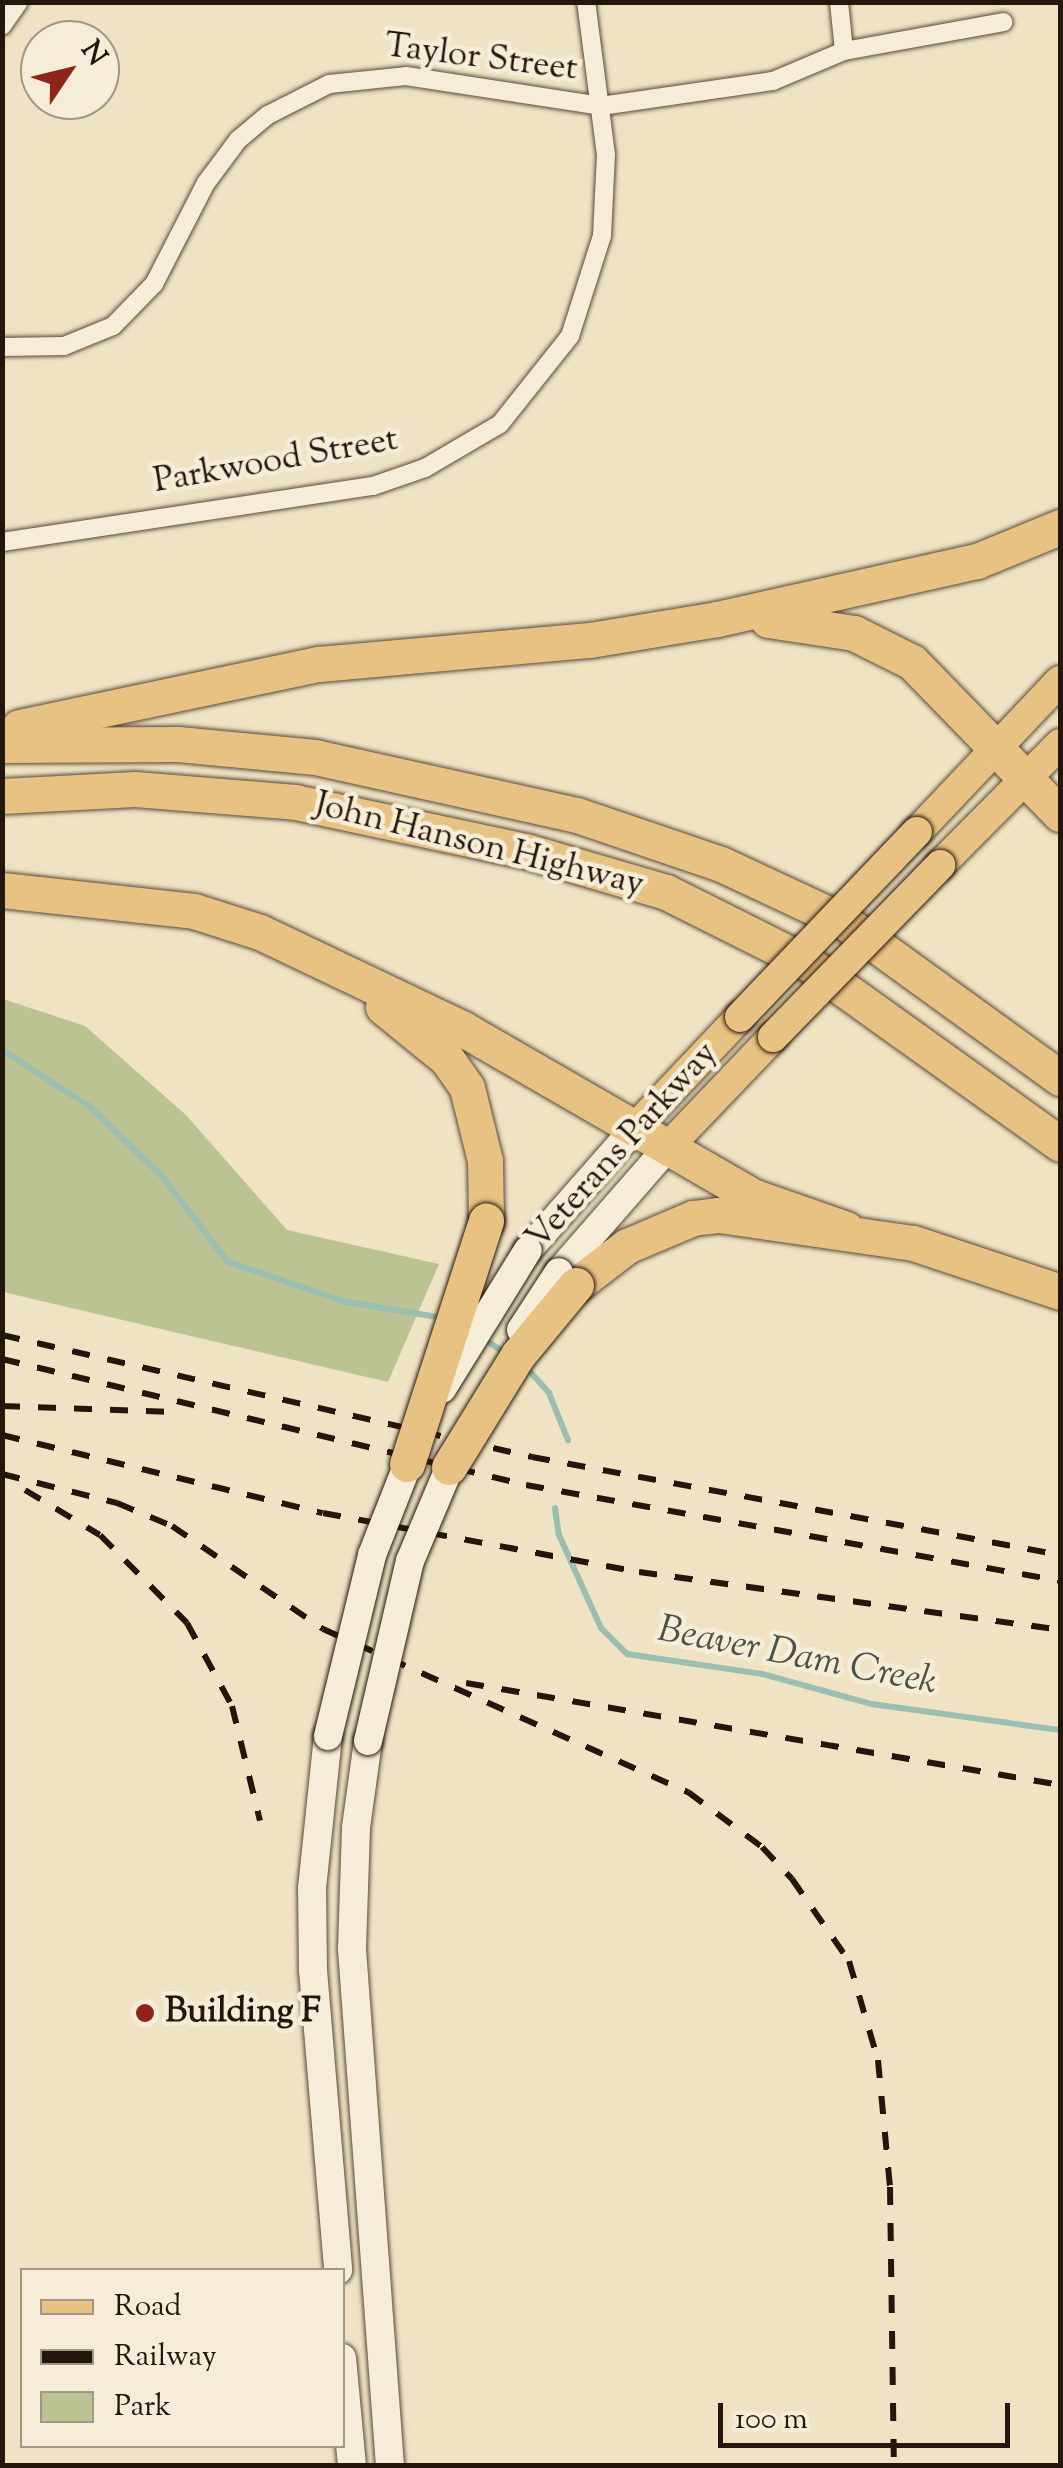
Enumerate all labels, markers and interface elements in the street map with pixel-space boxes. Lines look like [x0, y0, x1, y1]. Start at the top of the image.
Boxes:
north arrow [20, 20, 120, 120]
street label: Taylor Street [382, 26, 580, 92]
text: N [70, 33, 116, 75]
street label: Parkwood Street [151, 420, 401, 504]
street label: John Hanson Highway [310, 785, 648, 907]
street label: Veterans Parkway [518, 1034, 728, 1260]
water label: Beaver Dam Creek [654, 1609, 940, 1707]
place label: Building F [165, 1992, 321, 2034]
marker: Building F [134, 2002, 156, 2024]
legend [20, 2268, 345, 2448]
text: Road [114, 2286, 181, 2329]
text: Railway [114, 2336, 217, 2379]
scale bar [723, 2383, 1016, 2445]
text: Park [114, 2386, 171, 2429]
text: 100 m [735, 2399, 808, 2442]

